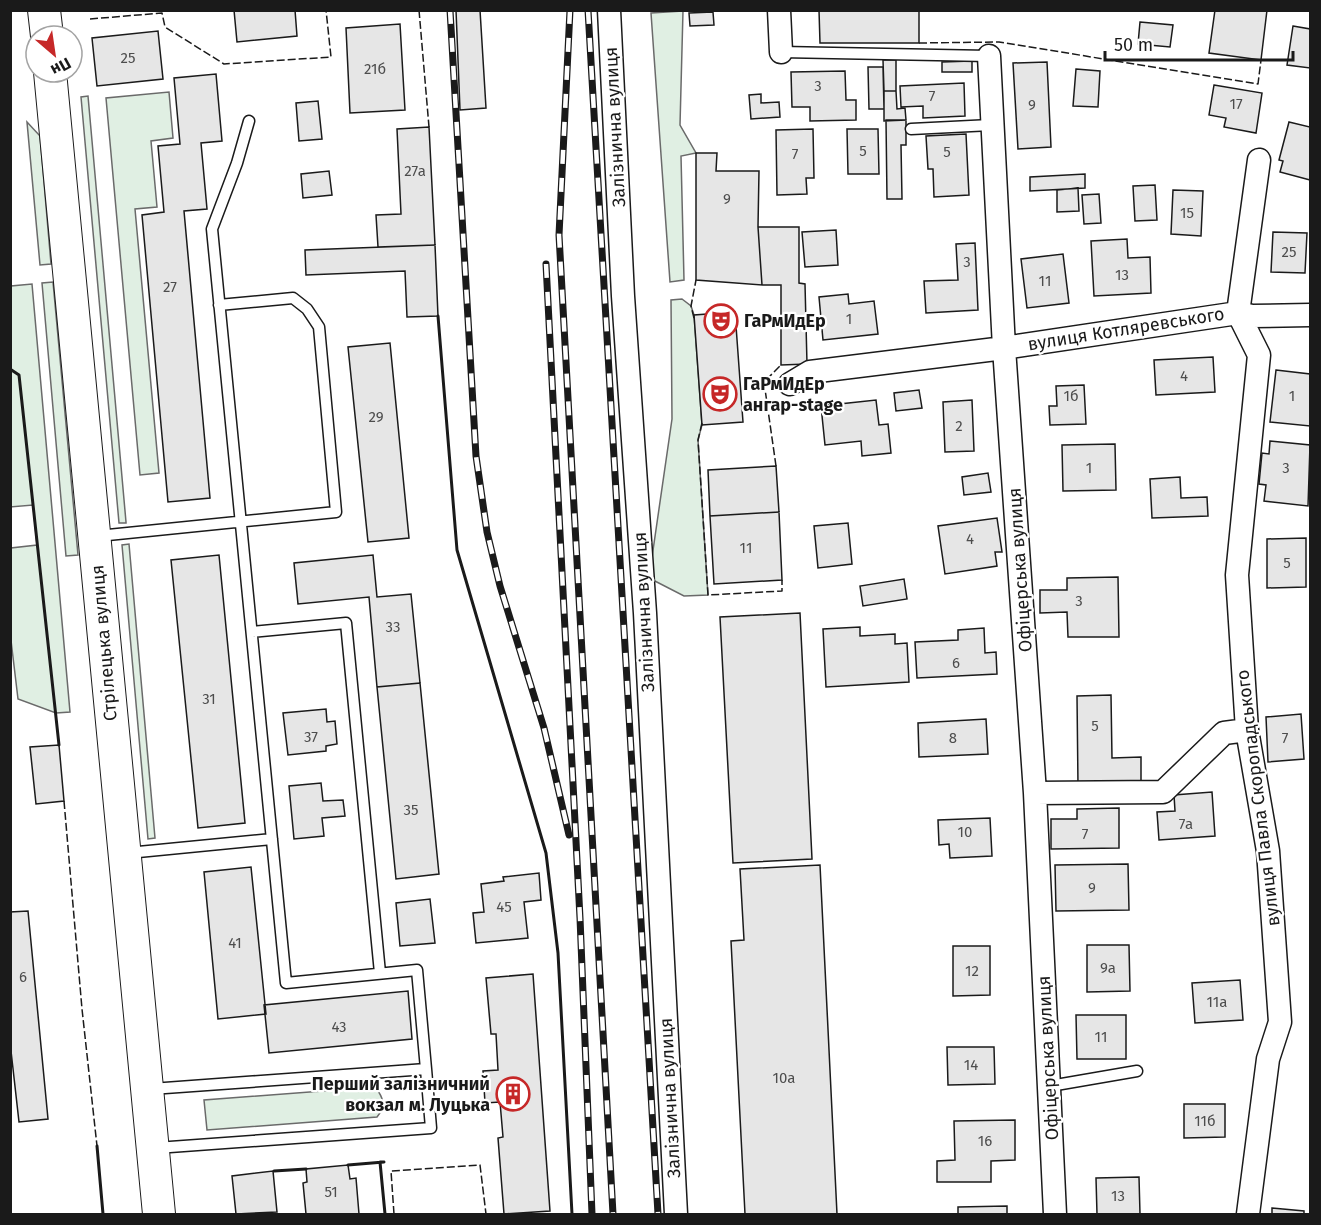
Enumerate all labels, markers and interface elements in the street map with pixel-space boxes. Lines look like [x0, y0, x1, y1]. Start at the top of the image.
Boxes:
north arrow [24, 24, 84, 84]
scale bar [1105, 24, 1292, 62]
text: 50 m [1114, 34, 1153, 56]
street label: Залізнична вулиця [600, 46, 630, 208]
house number: 25 [121, 49, 135, 67]
text: Пн [48, 54, 74, 80]
house number: 21б [364, 60, 386, 78]
house number: 3 [814, 77, 822, 95]
house number: 7 [929, 87, 936, 105]
house number: 17 [1229, 95, 1243, 113]
house number: 9 [1028, 96, 1036, 114]
house number: 5 [859, 142, 867, 160]
house number: 5 [943, 143, 951, 161]
house number: 7 [792, 145, 799, 163]
house number: 27а [404, 162, 426, 180]
house number: 9 [723, 190, 731, 208]
house number: 15 [1180, 204, 1194, 222]
house number: 25 [1282, 243, 1296, 261]
house number: 3 [963, 253, 971, 271]
house number: 13 [1115, 266, 1129, 284]
house number: 11 [1039, 272, 1051, 290]
house number: 27 [163, 278, 177, 296]
theatre icon: ГаРмИдЕр [703, 303, 739, 339]
street label: вулиця Котляревського [1026, 303, 1226, 355]
place label: ГаРмИдЕр [744, 310, 826, 332]
house number: 1 [846, 310, 852, 328]
house number: 4 [1180, 367, 1188, 385]
place label: ГаРмИдЕр ангар-stage [743, 373, 843, 416]
theatre icon: ГаРмИдЕр ангар-stage [702, 376, 738, 412]
house number: 1б [1063, 387, 1079, 405]
house number: 1 [1289, 387, 1295, 405]
house number: 29 [368, 408, 384, 426]
house number: 2 [955, 417, 963, 435]
house number: 1 [1086, 459, 1092, 477]
house number: 3 [1282, 459, 1290, 477]
street label: Офіцерська вулиця [1003, 487, 1037, 653]
house number: 4 [966, 530, 974, 548]
street label: Залізнична вулиця [629, 531, 659, 693]
house number: 11 [740, 539, 752, 557]
house number: 5 [1283, 554, 1291, 572]
street label: Стрілецька вулиця [86, 564, 122, 722]
house number: 3 [1075, 592, 1083, 610]
house number: 33 [386, 618, 400, 636]
house number: 6 [952, 654, 960, 672]
street label: вулиця Павла Скоропадського [1231, 668, 1285, 928]
house number: 31 [202, 690, 216, 708]
house number: 5 [1091, 717, 1099, 735]
house number: 37 [304, 728, 318, 746]
house number: 8 [949, 729, 957, 747]
house number: 7 [1282, 729, 1289, 747]
house number: 35 [403, 801, 419, 819]
house number: 7а [1179, 815, 1193, 833]
house number: 10 [958, 823, 972, 841]
house number: 7 [1082, 825, 1089, 843]
house number: 9 [1088, 879, 1096, 897]
house number: 45 [496, 898, 512, 916]
house number: 41 [228, 934, 242, 952]
house number: 9а [1100, 959, 1116, 977]
house number: 12 [965, 962, 979, 980]
house number: 6 [19, 968, 27, 986]
street label: Офіцерська вулиця [1033, 975, 1063, 1141]
house number: 11а [1207, 993, 1227, 1011]
street label: Залізнична вулиця [655, 1017, 685, 1179]
house number: 43 [331, 1018, 347, 1036]
house number: 11 [1095, 1028, 1107, 1046]
house number: 14 [964, 1056, 978, 1074]
house number: 10а [772, 1069, 796, 1087]
place label: Перший залізничний вокзал м. Луцька [312, 1073, 490, 1116]
building icon: Перший залізничний вокзал м. Луцька [495, 1076, 531, 1112]
house number: 11б [1194, 1112, 1216, 1130]
house number: 16 [978, 1132, 992, 1150]
house number: 51 [324, 1183, 338, 1201]
house number: 13 [1111, 1187, 1125, 1205]

